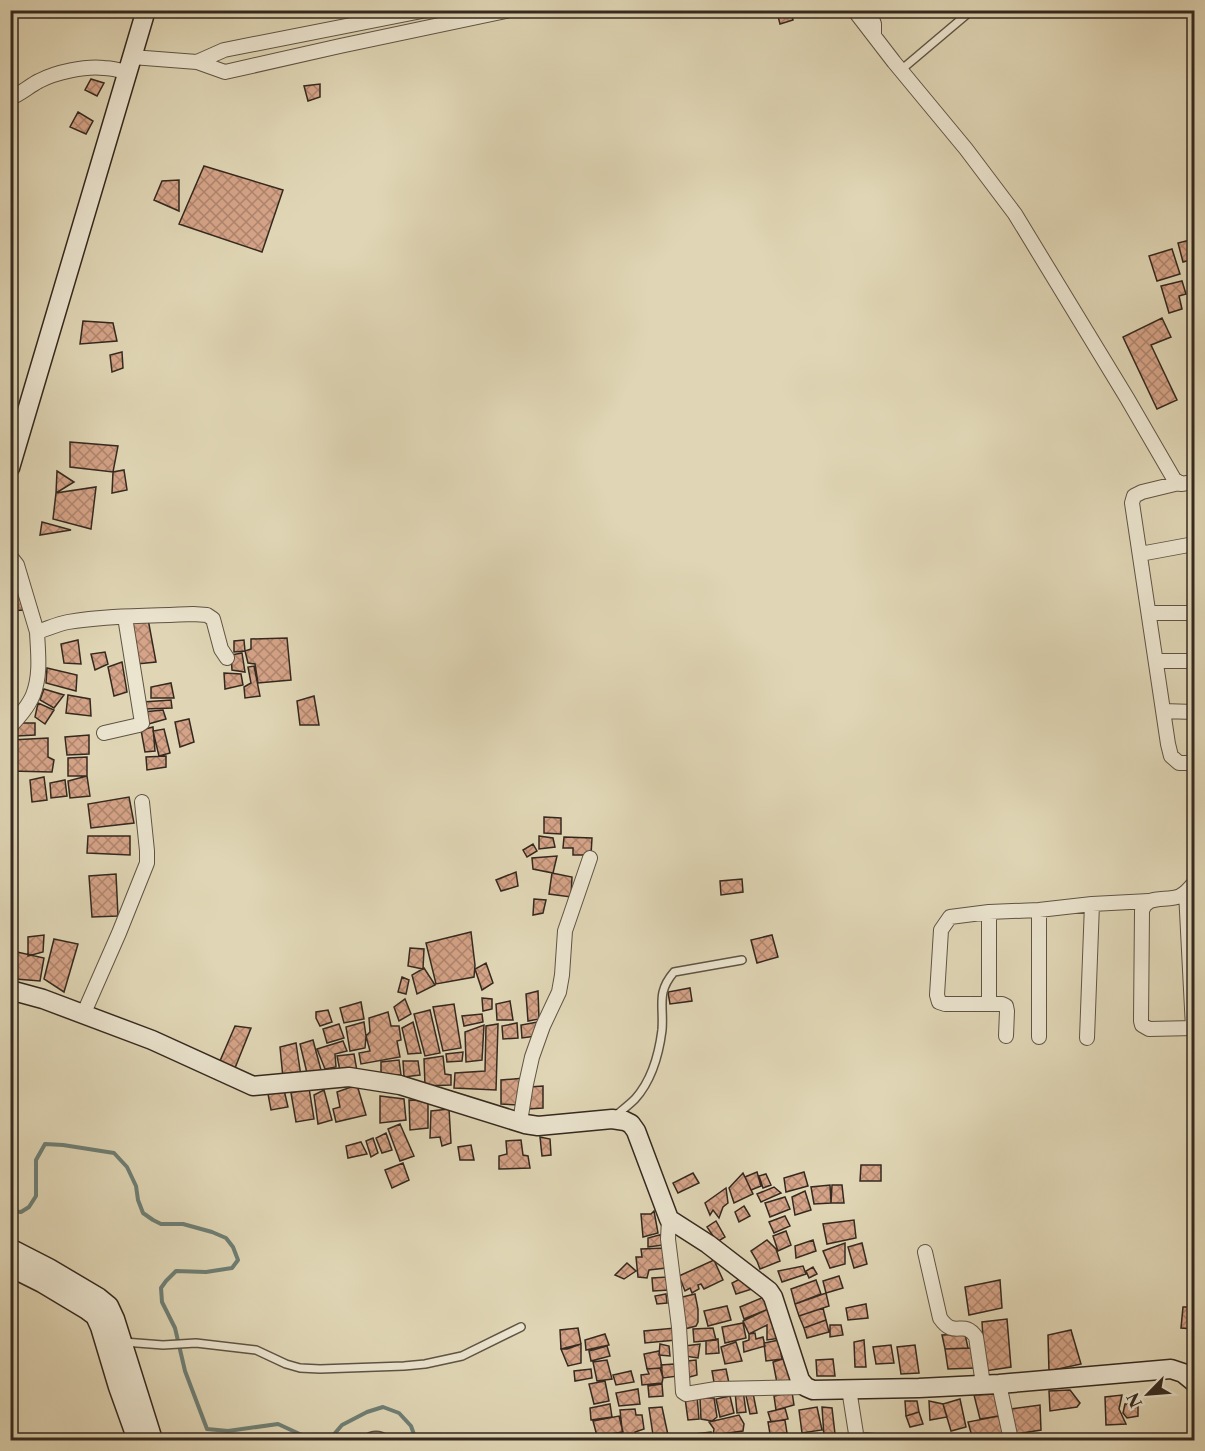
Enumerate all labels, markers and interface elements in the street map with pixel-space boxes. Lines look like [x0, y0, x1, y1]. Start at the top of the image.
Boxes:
north arrow [1118, 1364, 1178, 1424]
text: N [1122, 1390, 1146, 1411]

